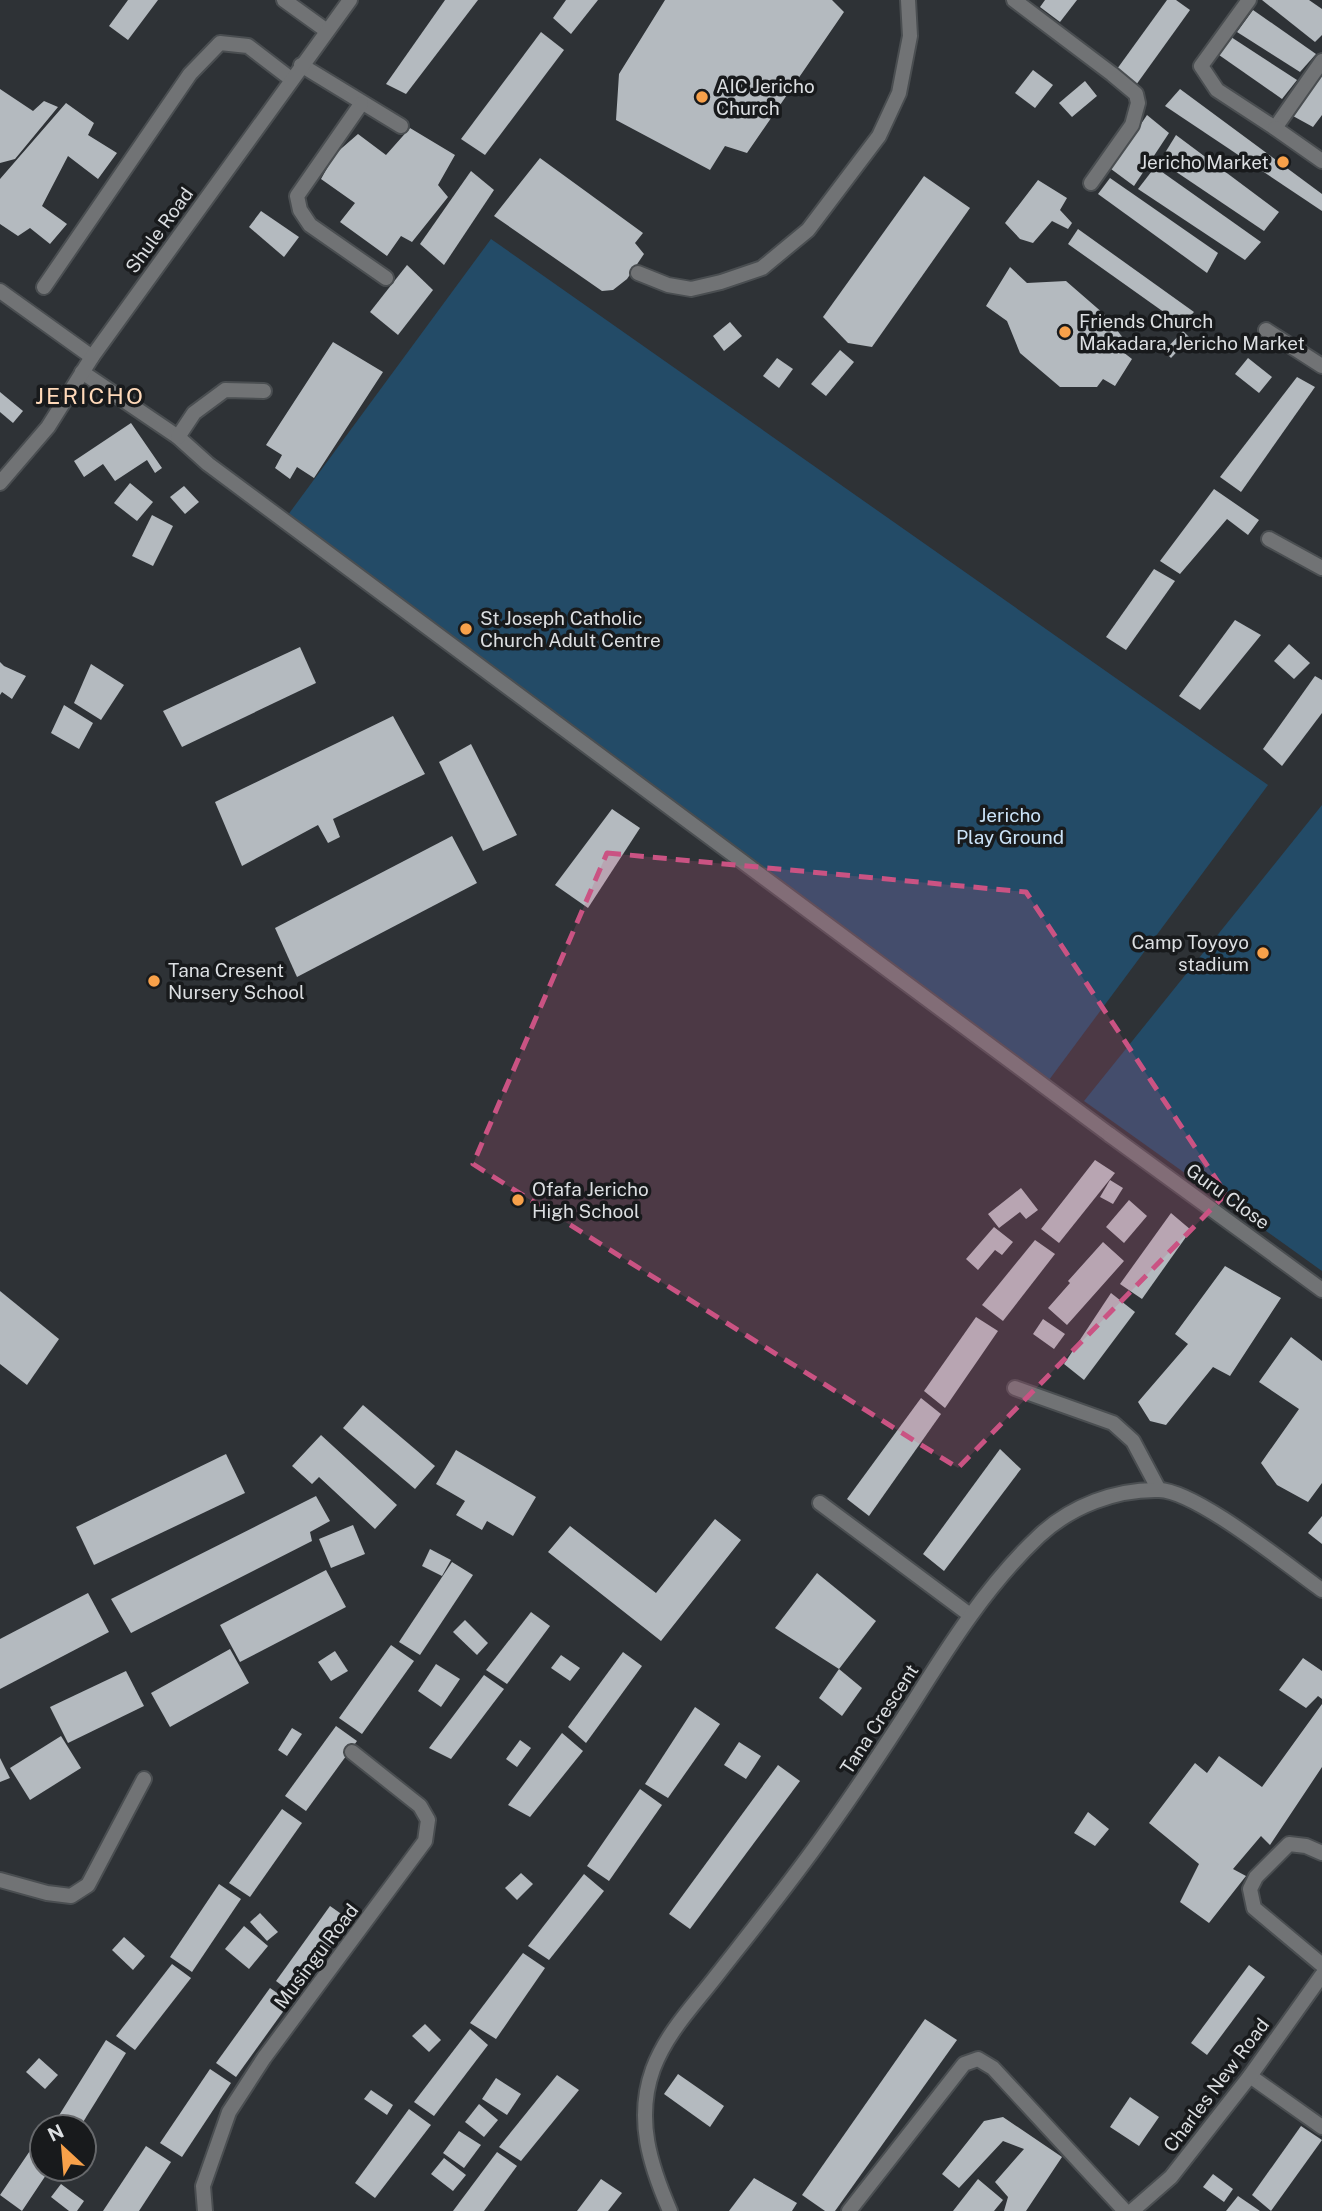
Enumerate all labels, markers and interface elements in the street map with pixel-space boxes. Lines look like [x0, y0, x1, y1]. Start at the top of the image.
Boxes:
place label: AIC Jericho Church [716, 75, 815, 119]
marker: AIC Jericho Church [694, 89, 710, 105]
place label: Jericho Market [1140, 151, 1269, 173]
marker: Jericho Market [1275, 154, 1291, 170]
street label: Shule Road [121, 183, 197, 277]
place label: Friends Church Makadara, Jericho Market [1079, 310, 1305, 354]
marker: Friends Church Makadara, Jericho Market [1057, 324, 1073, 340]
district label: JERICHO [35, 382, 145, 409]
place label: St Joseph Catholic Church Adult Centre [480, 607, 661, 651]
marker: St Joseph Catholic Church Adult Centre [458, 621, 474, 637]
park label: Jericho Play Ground [956, 804, 1064, 848]
place label: Camp Toyoyo stadium [1131, 931, 1249, 975]
marker: Camp Toyoyo stadium [1255, 945, 1271, 961]
place label: Tana Cresent Nursery School [168, 959, 305, 1003]
marker: Tana Cresent Nursery School [146, 973, 162, 989]
street label: Guru Close [1182, 1158, 1274, 1234]
place label: Ofafa Jericho High School [532, 1178, 649, 1222]
marker: Ofafa Jericho High School [510, 1192, 526, 1208]
street label: Tana Crescent [835, 1660, 923, 1778]
street label: Musingu Road [269, 1899, 363, 2013]
street label: Charles New Road [1159, 2014, 1273, 2156]
north arrow [28, 2113, 98, 2183]
text: N [44, 2120, 67, 2146]

